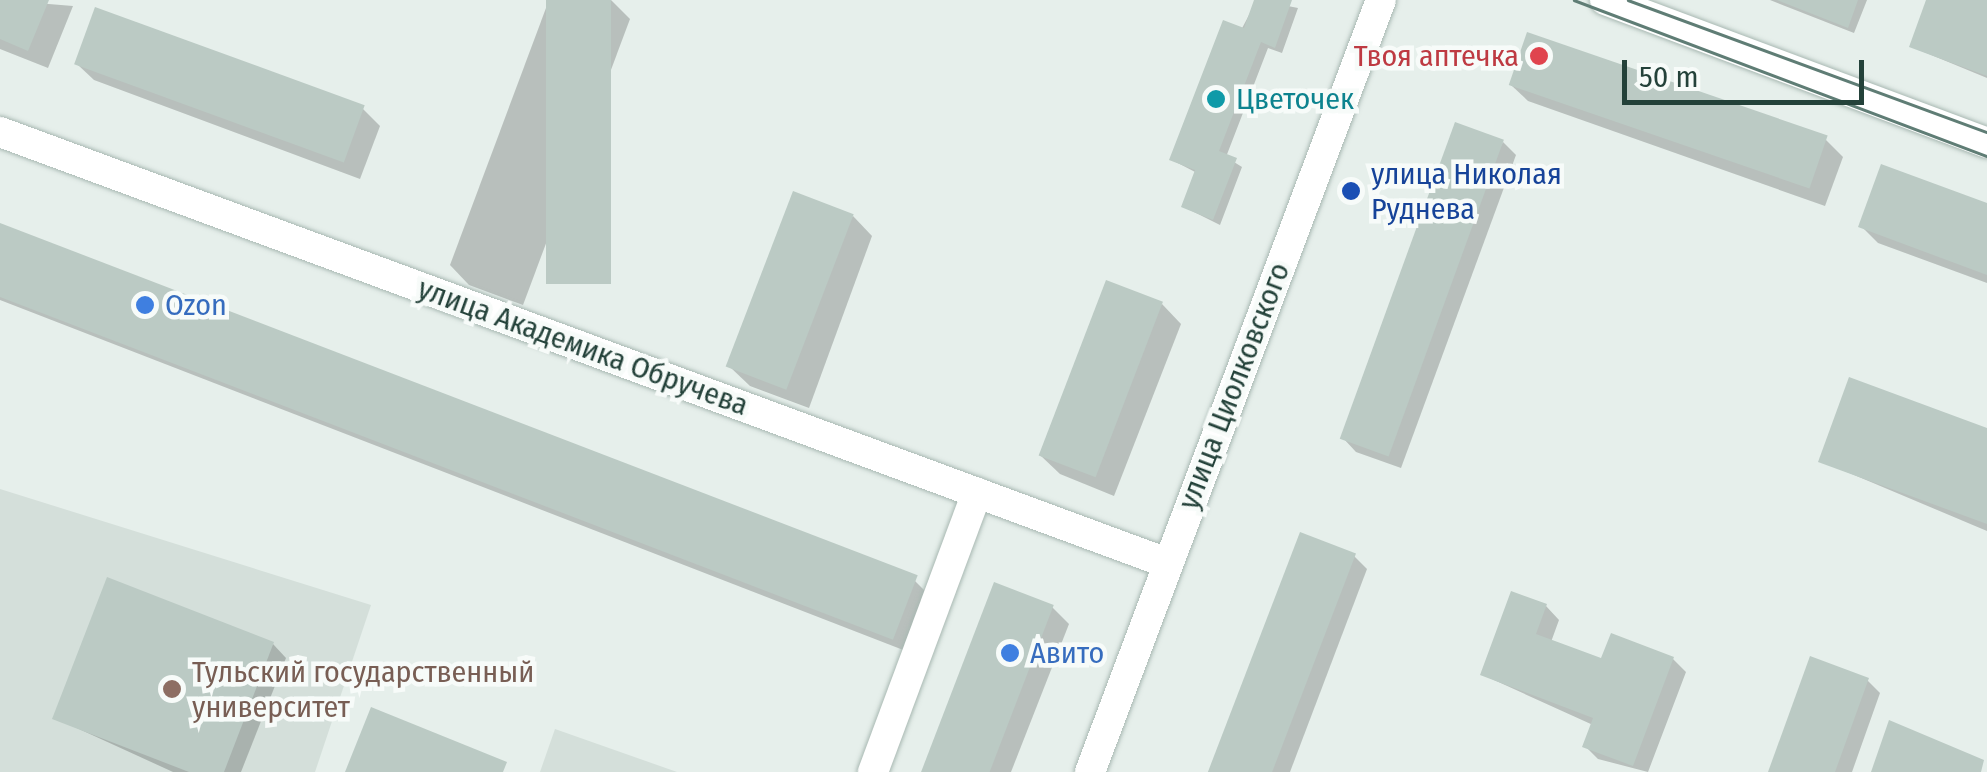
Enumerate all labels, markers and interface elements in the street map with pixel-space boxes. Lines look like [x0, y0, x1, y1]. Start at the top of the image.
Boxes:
place label: Твоя аптечка [1354, 38, 1519, 74]
scale bar [1627, 40, 1870, 102]
marker: Твоя аптечка [1528, 45, 1550, 67]
text: 50 m [1639, 59, 1699, 95]
place label: Цветочек [1236, 81, 1354, 117]
marker: Цветочек [1205, 88, 1227, 110]
place label: улица Николая Руднева [1371, 156, 1562, 226]
marker: улица Николая Руднева [1340, 180, 1362, 202]
street label: улица Циолковского [1170, 258, 1298, 514]
street label: улица Академика Обручева [413, 270, 753, 424]
place label: Ozon [165, 287, 227, 323]
marker: Ozon [134, 294, 156, 316]
place label: Авито [1030, 635, 1104, 671]
marker: Авито [999, 642, 1021, 664]
place label: Тульский государственный университет [192, 654, 534, 724]
marker: Тульский государственный университет [161, 678, 183, 700]

